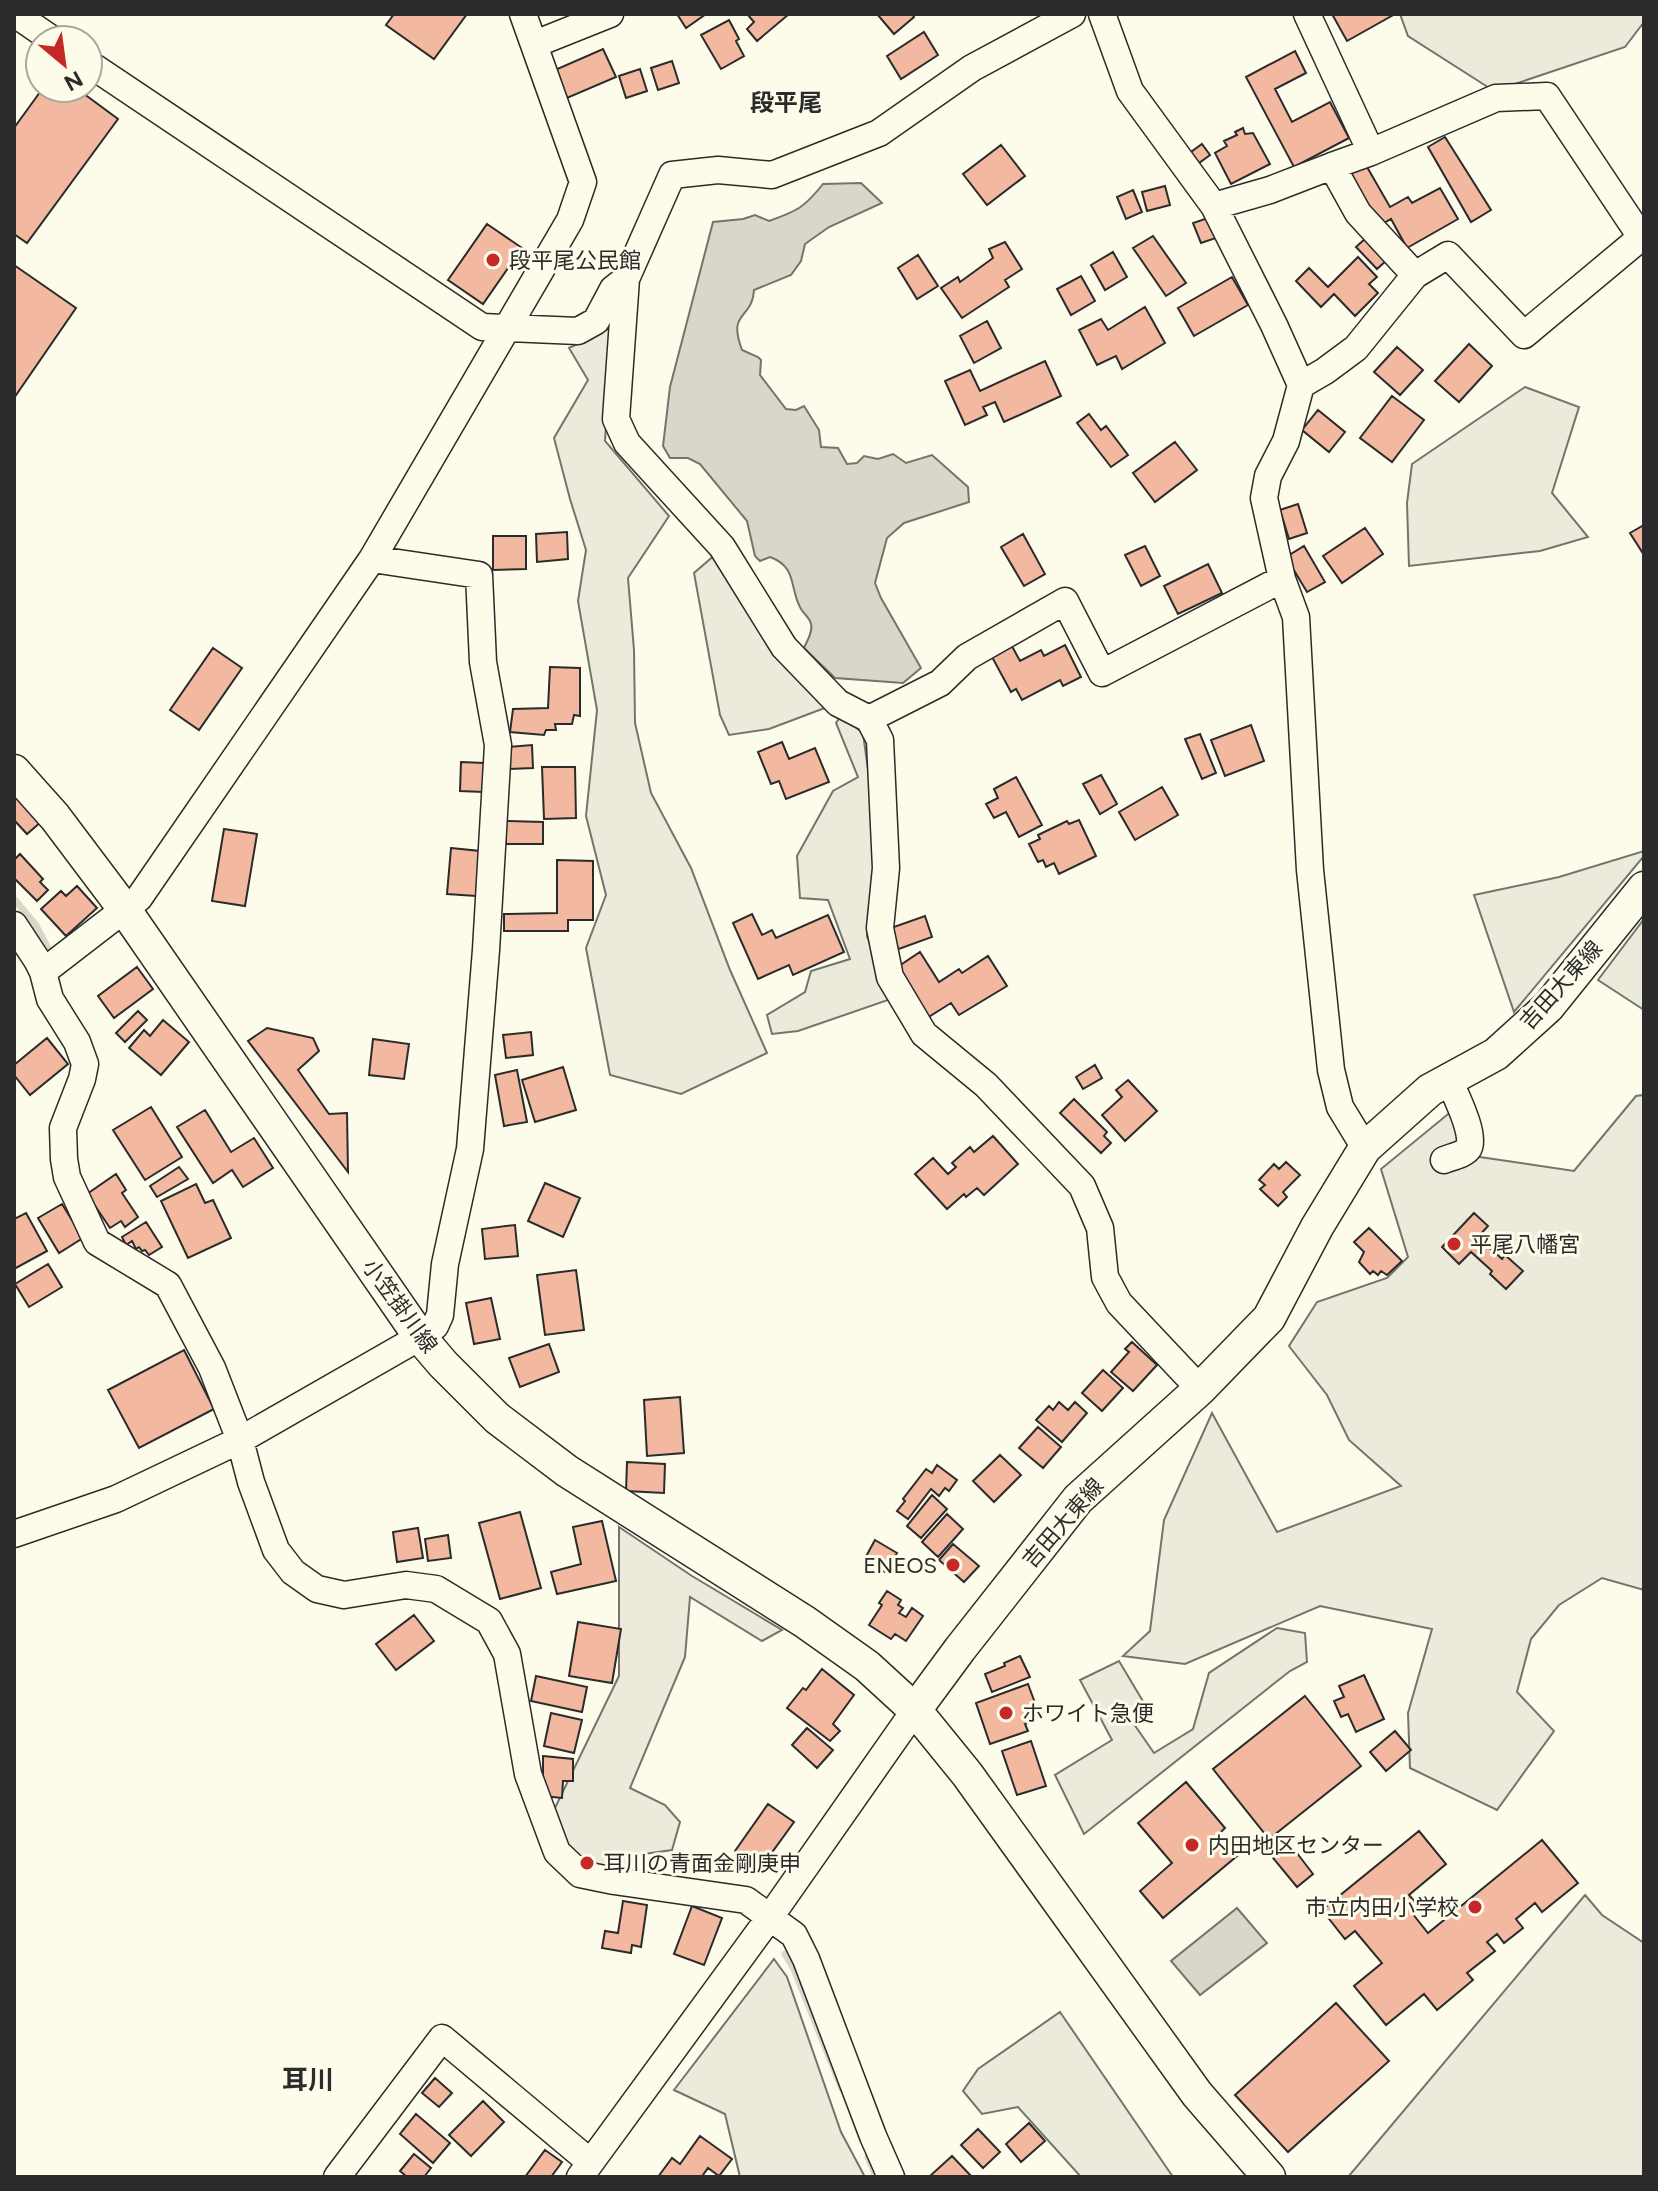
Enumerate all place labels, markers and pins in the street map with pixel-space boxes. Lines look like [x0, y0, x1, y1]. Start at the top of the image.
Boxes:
place label: 段平尾公民館 [509, 247, 641, 274]
marker: 段平尾公民館 [484, 251, 502, 269]
place label: 平尾八幡宮 [1470, 1231, 1580, 1258]
marker: 平尾八幡宮 [1445, 1235, 1463, 1253]
place label: ENEOS [863, 1552, 937, 1579]
marker: ENEOS [944, 1556, 962, 1574]
place label: ホワイト急便 [1022, 1700, 1154, 1727]
marker: ホワイト急便 [997, 1704, 1015, 1722]
place label: 内田地区センター [1208, 1832, 1384, 1859]
marker: 内田地区センター [1183, 1836, 1201, 1854]
place label: 耳川の青面金剛庚申 [603, 1850, 801, 1877]
marker: 耳川の青面金剛庚申 [578, 1854, 596, 1872]
place label: 市立内田小学校 [1305, 1894, 1459, 1921]
marker: 市立内田小学校 [1466, 1898, 1484, 1916]

